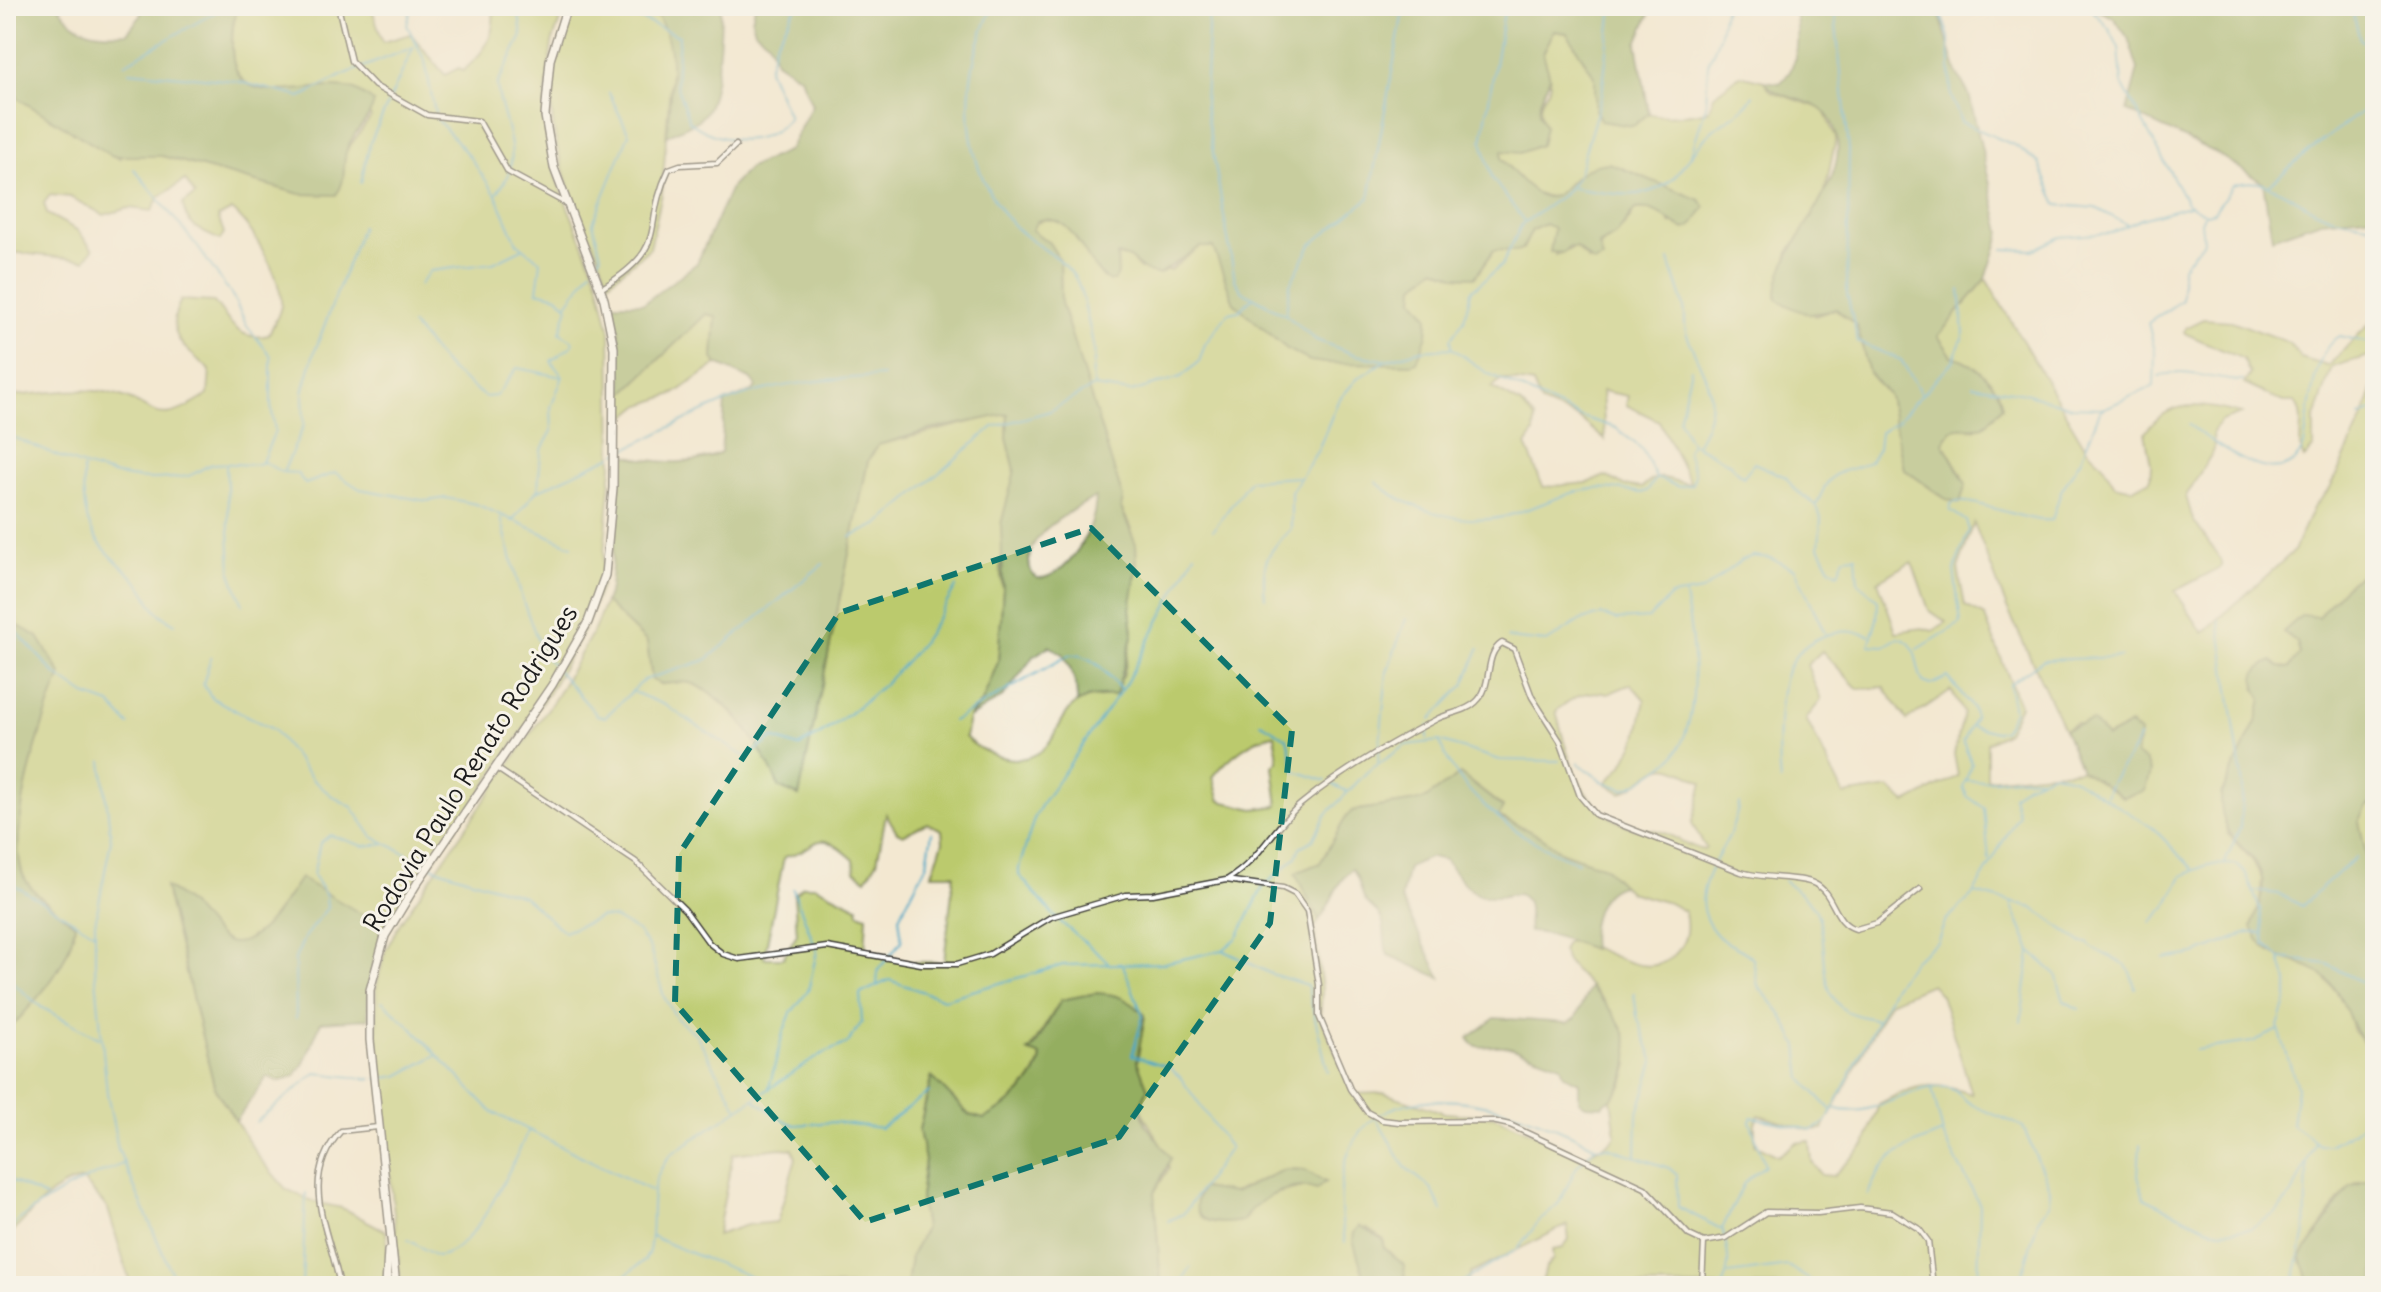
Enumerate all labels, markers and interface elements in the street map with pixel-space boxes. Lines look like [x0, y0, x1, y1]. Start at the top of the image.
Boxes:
street label: Rodovia Paulo Renato Rodrigues [355, 598, 585, 938]

